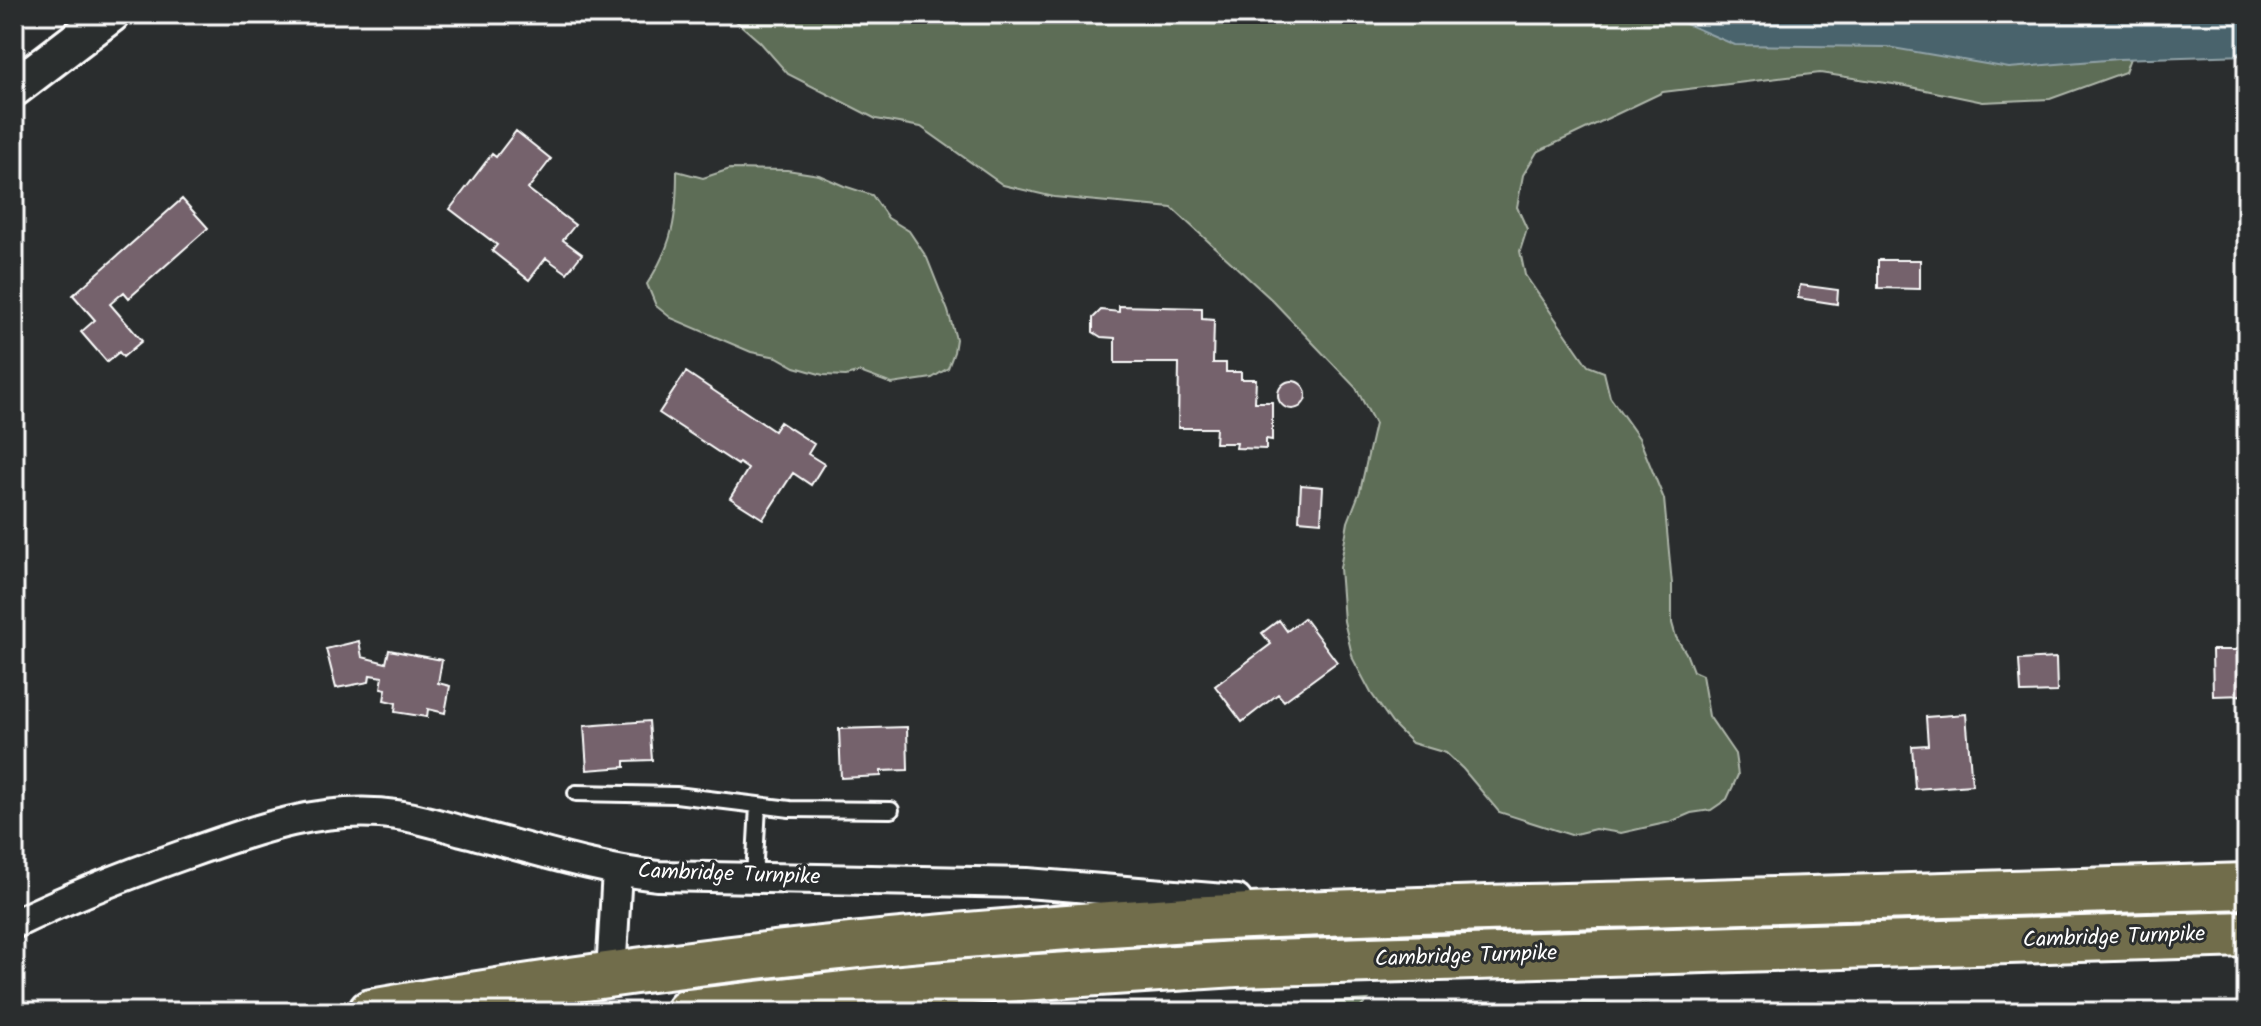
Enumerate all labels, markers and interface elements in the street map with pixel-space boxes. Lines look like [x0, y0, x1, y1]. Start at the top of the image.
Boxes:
street label: Cambridge Turnpike [637, 854, 821, 896]
street label: Cambridge Turnpike [2022, 917, 2206, 959]
street label: Cambridge Turnpike [1374, 936, 1558, 978]

